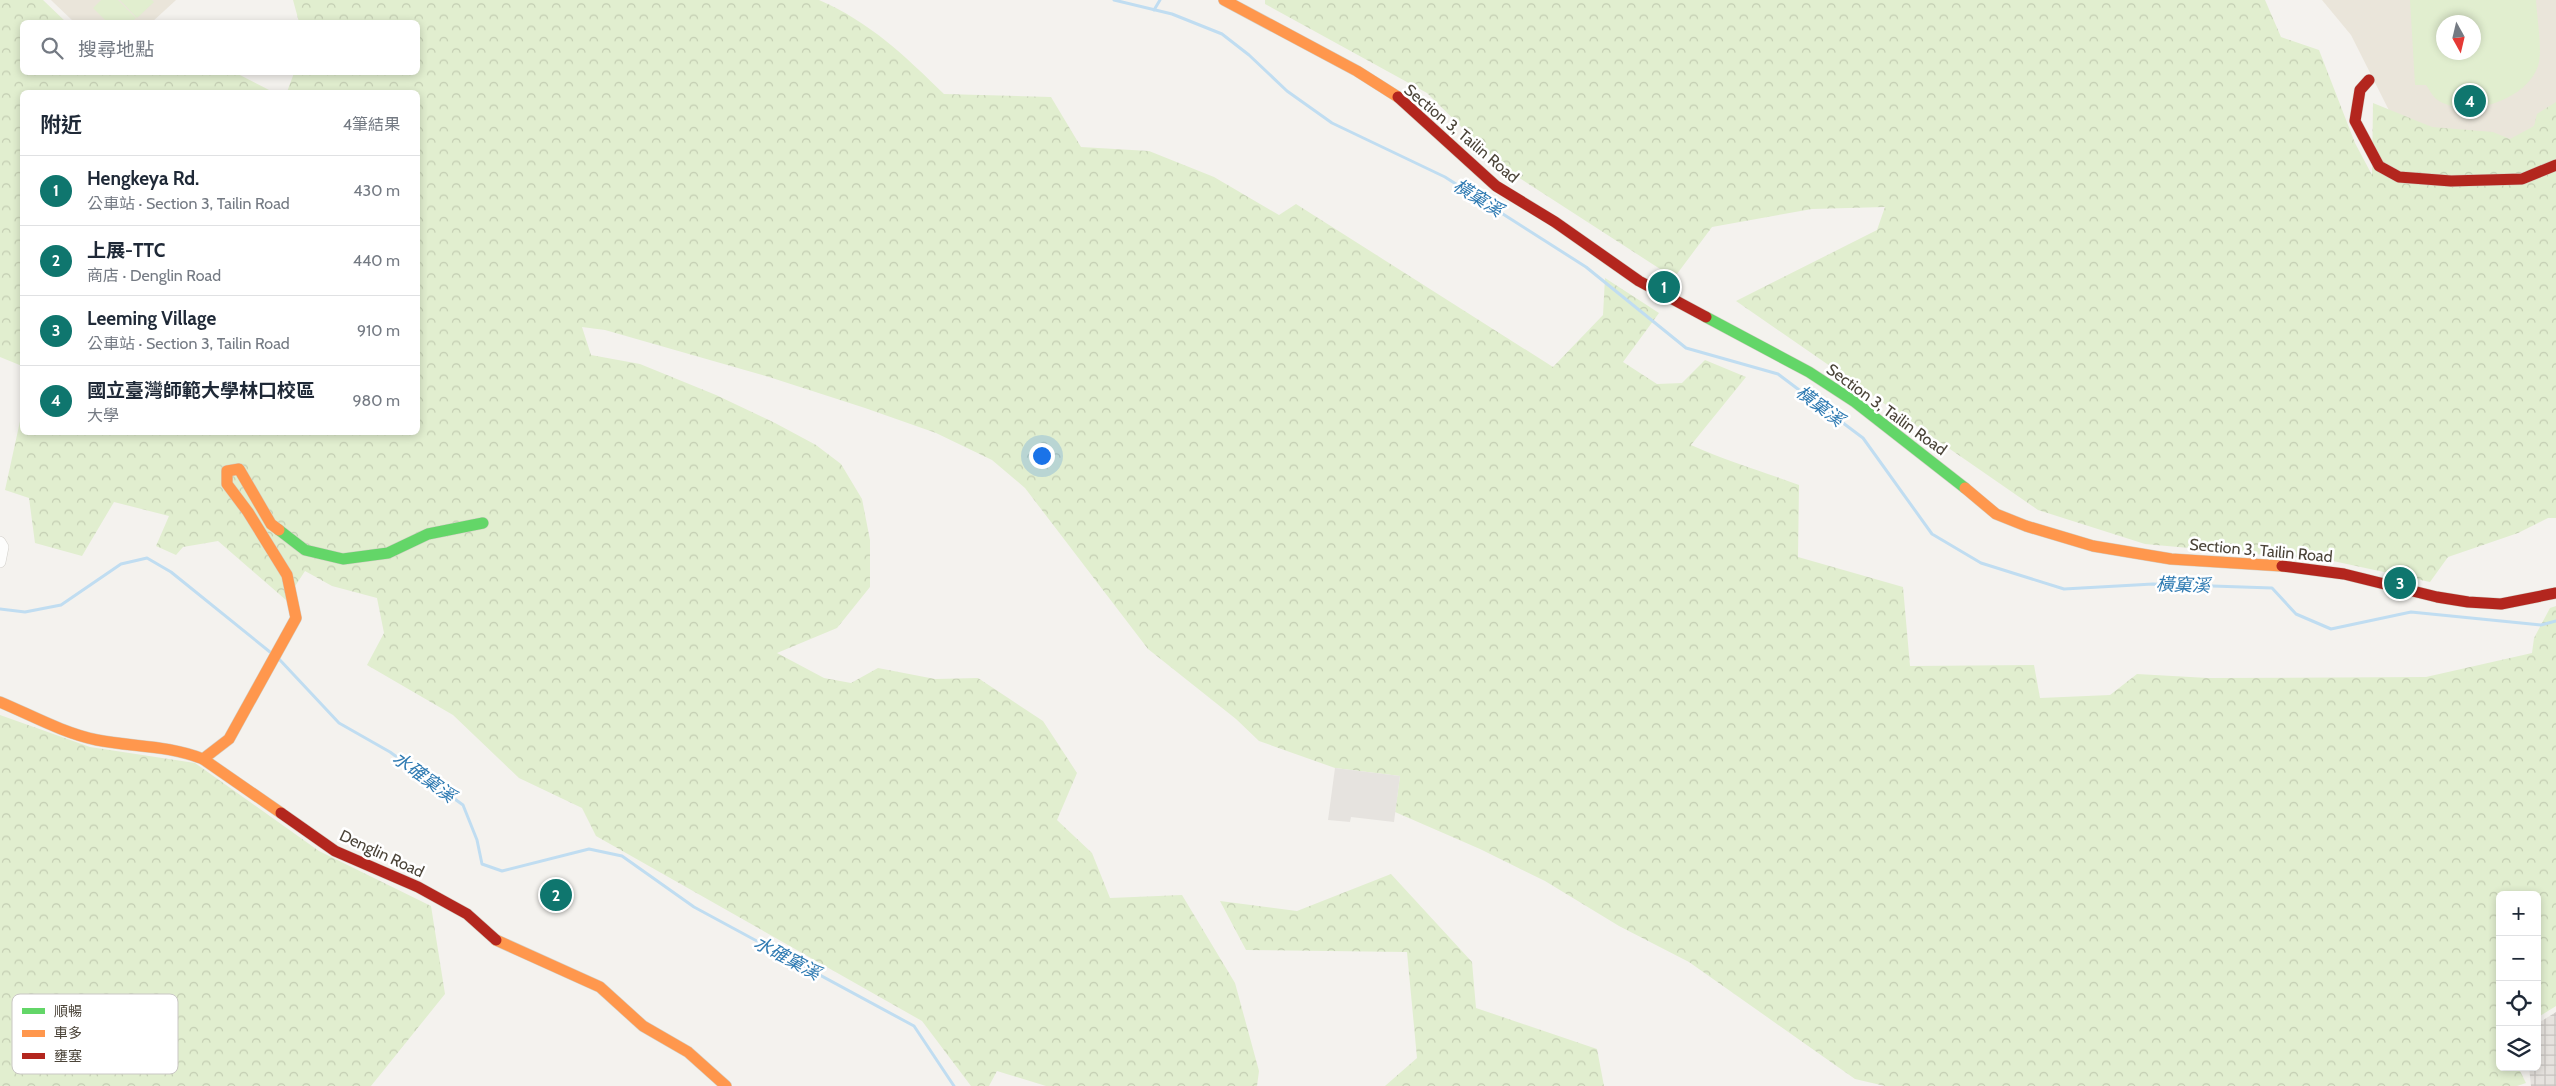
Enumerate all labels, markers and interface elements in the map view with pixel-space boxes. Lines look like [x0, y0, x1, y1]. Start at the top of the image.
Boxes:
north arrow [2436, 15, 2481, 60]
search box [20, 20, 420, 75]
icon: search [38, 34, 66, 62]
text: 搜尋地點 [78, 38, 154, 61]
street label: Section 3, Tailin Road [1401, 80, 1523, 187]
pin: 4 [2454, 82, 2486, 120]
text: 附近 [40, 112, 82, 137]
text: 4筆結果 [343, 115, 400, 134]
text: Hengkeya Rd. [87, 167, 199, 190]
water label: 橫窠溪 [1449, 174, 1509, 223]
text: 1 [53, 181, 59, 200]
text: 430 m [353, 181, 400, 200]
text: 公車站 · Section 3, Tailin Road [87, 194, 290, 213]
text: 上展-TTC [87, 239, 165, 262]
text: 2 [52, 251, 60, 270]
text: 440 m [353, 251, 400, 270]
text: 商店 · Denglin Road [87, 266, 221, 285]
pin: 1 [1648, 268, 1680, 306]
text: Leeming Village [87, 307, 216, 330]
text: 3 [52, 321, 60, 340]
text: 910 m [357, 321, 400, 340]
text: 公車站 · Section 3, Tailin Road [87, 334, 290, 353]
street label: Section 3, Tailin Road [1823, 359, 1950, 459]
text: 國立臺灣師範大學林口校區 [87, 379, 315, 402]
water label: 橫窠溪 [1792, 381, 1851, 433]
text: 4 [51, 391, 61, 410]
text: 980 m [352, 391, 400, 410]
text: 大學 [87, 406, 119, 425]
your location [1029, 443, 1055, 469]
street label: Section 3, Tailin Road [2189, 535, 2333, 566]
pin: 3 [2384, 564, 2416, 602]
water label: 橫窠溪 [2156, 573, 2213, 597]
water label: 水確窠溪 [388, 747, 462, 809]
street label: Denglin Road [337, 826, 427, 881]
pin: 2 [540, 876, 572, 914]
map controls [2496, 891, 2541, 1071]
button: + [2496, 891, 2541, 936]
water label: 水確窠溪 [750, 931, 827, 986]
button: − [2496, 936, 2541, 981]
button: locate [2496, 981, 2541, 1026]
legend [12, 994, 178, 1074]
text: 順暢 [54, 1002, 82, 1020]
text: 車多 [54, 1024, 82, 1042]
button: layers [2496, 1026, 2541, 1071]
text: 壅塞 [54, 1047, 82, 1065]

